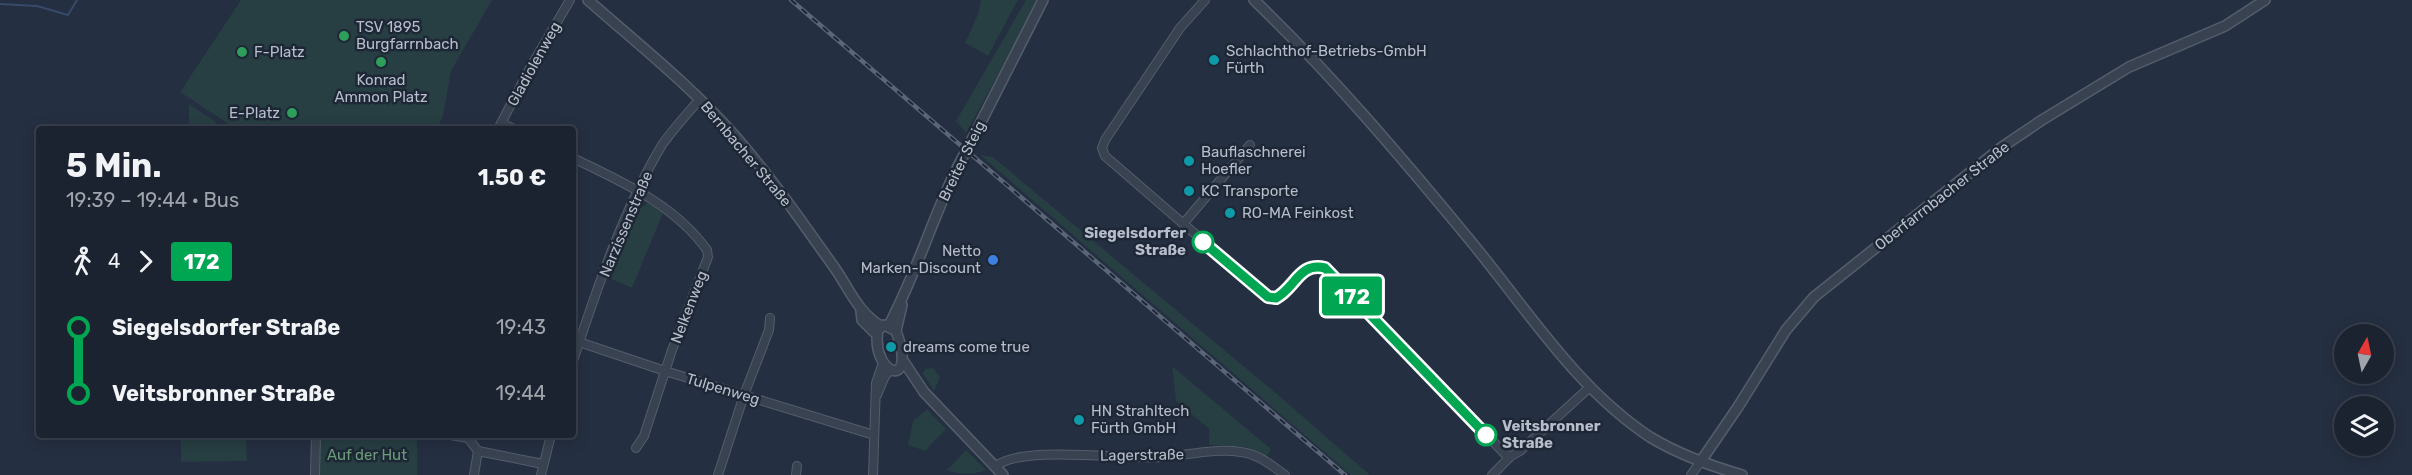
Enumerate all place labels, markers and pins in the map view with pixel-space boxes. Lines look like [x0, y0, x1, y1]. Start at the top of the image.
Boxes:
place label: TSV 1895 Burgfarrnbach [356, 18, 459, 53]
marker: TSV 1895 Burgfarrnbach [337, 29, 351, 43]
place label: Schlachthof-Betriebs-GmbH Fürth [1226, 42, 1427, 77]
place label: F-Platz [254, 43, 305, 61]
marker: F-Platz [235, 45, 249, 59]
marker: Schlachthof-Betriebs-GmbH Fürth [1207, 53, 1221, 67]
marker: Konrad Ammon Platz [374, 55, 388, 69]
place label: Konrad Ammon Platz [334, 71, 428, 106]
place label: E-Platz [229, 104, 280, 122]
marker: E-Platz [285, 106, 299, 120]
place label: Bauflaschnerei Hoefler [1201, 143, 1306, 178]
marker: Bauflaschnerei Hoefler [1182, 154, 1196, 168]
place label: KC Transporte [1201, 182, 1298, 200]
marker: KC Transporte [1182, 184, 1196, 198]
place label: RO-MA Feinkost [1242, 204, 1354, 222]
marker: RO-MA Feinkost [1223, 206, 1237, 220]
place label: Siegelsdorfer Straße [1084, 224, 1186, 259]
marker: Siegelsdorfer Straße [1192, 231, 1214, 253]
place label: Netto Marken-Discount [861, 242, 981, 277]
marker: Netto Marken-Discount [986, 253, 1000, 267]
place label: dreams come true [903, 338, 1030, 356]
marker: dreams come true [884, 340, 898, 354]
place label: HN Strahltech Fürth GmbH [1091, 402, 1189, 437]
marker: HN Strahltech Fürth GmbH [1072, 413, 1086, 427]
place label: Veitsbronner Straße [1502, 417, 1601, 452]
marker: Veitsbronner Straße [1475, 424, 1497, 446]

